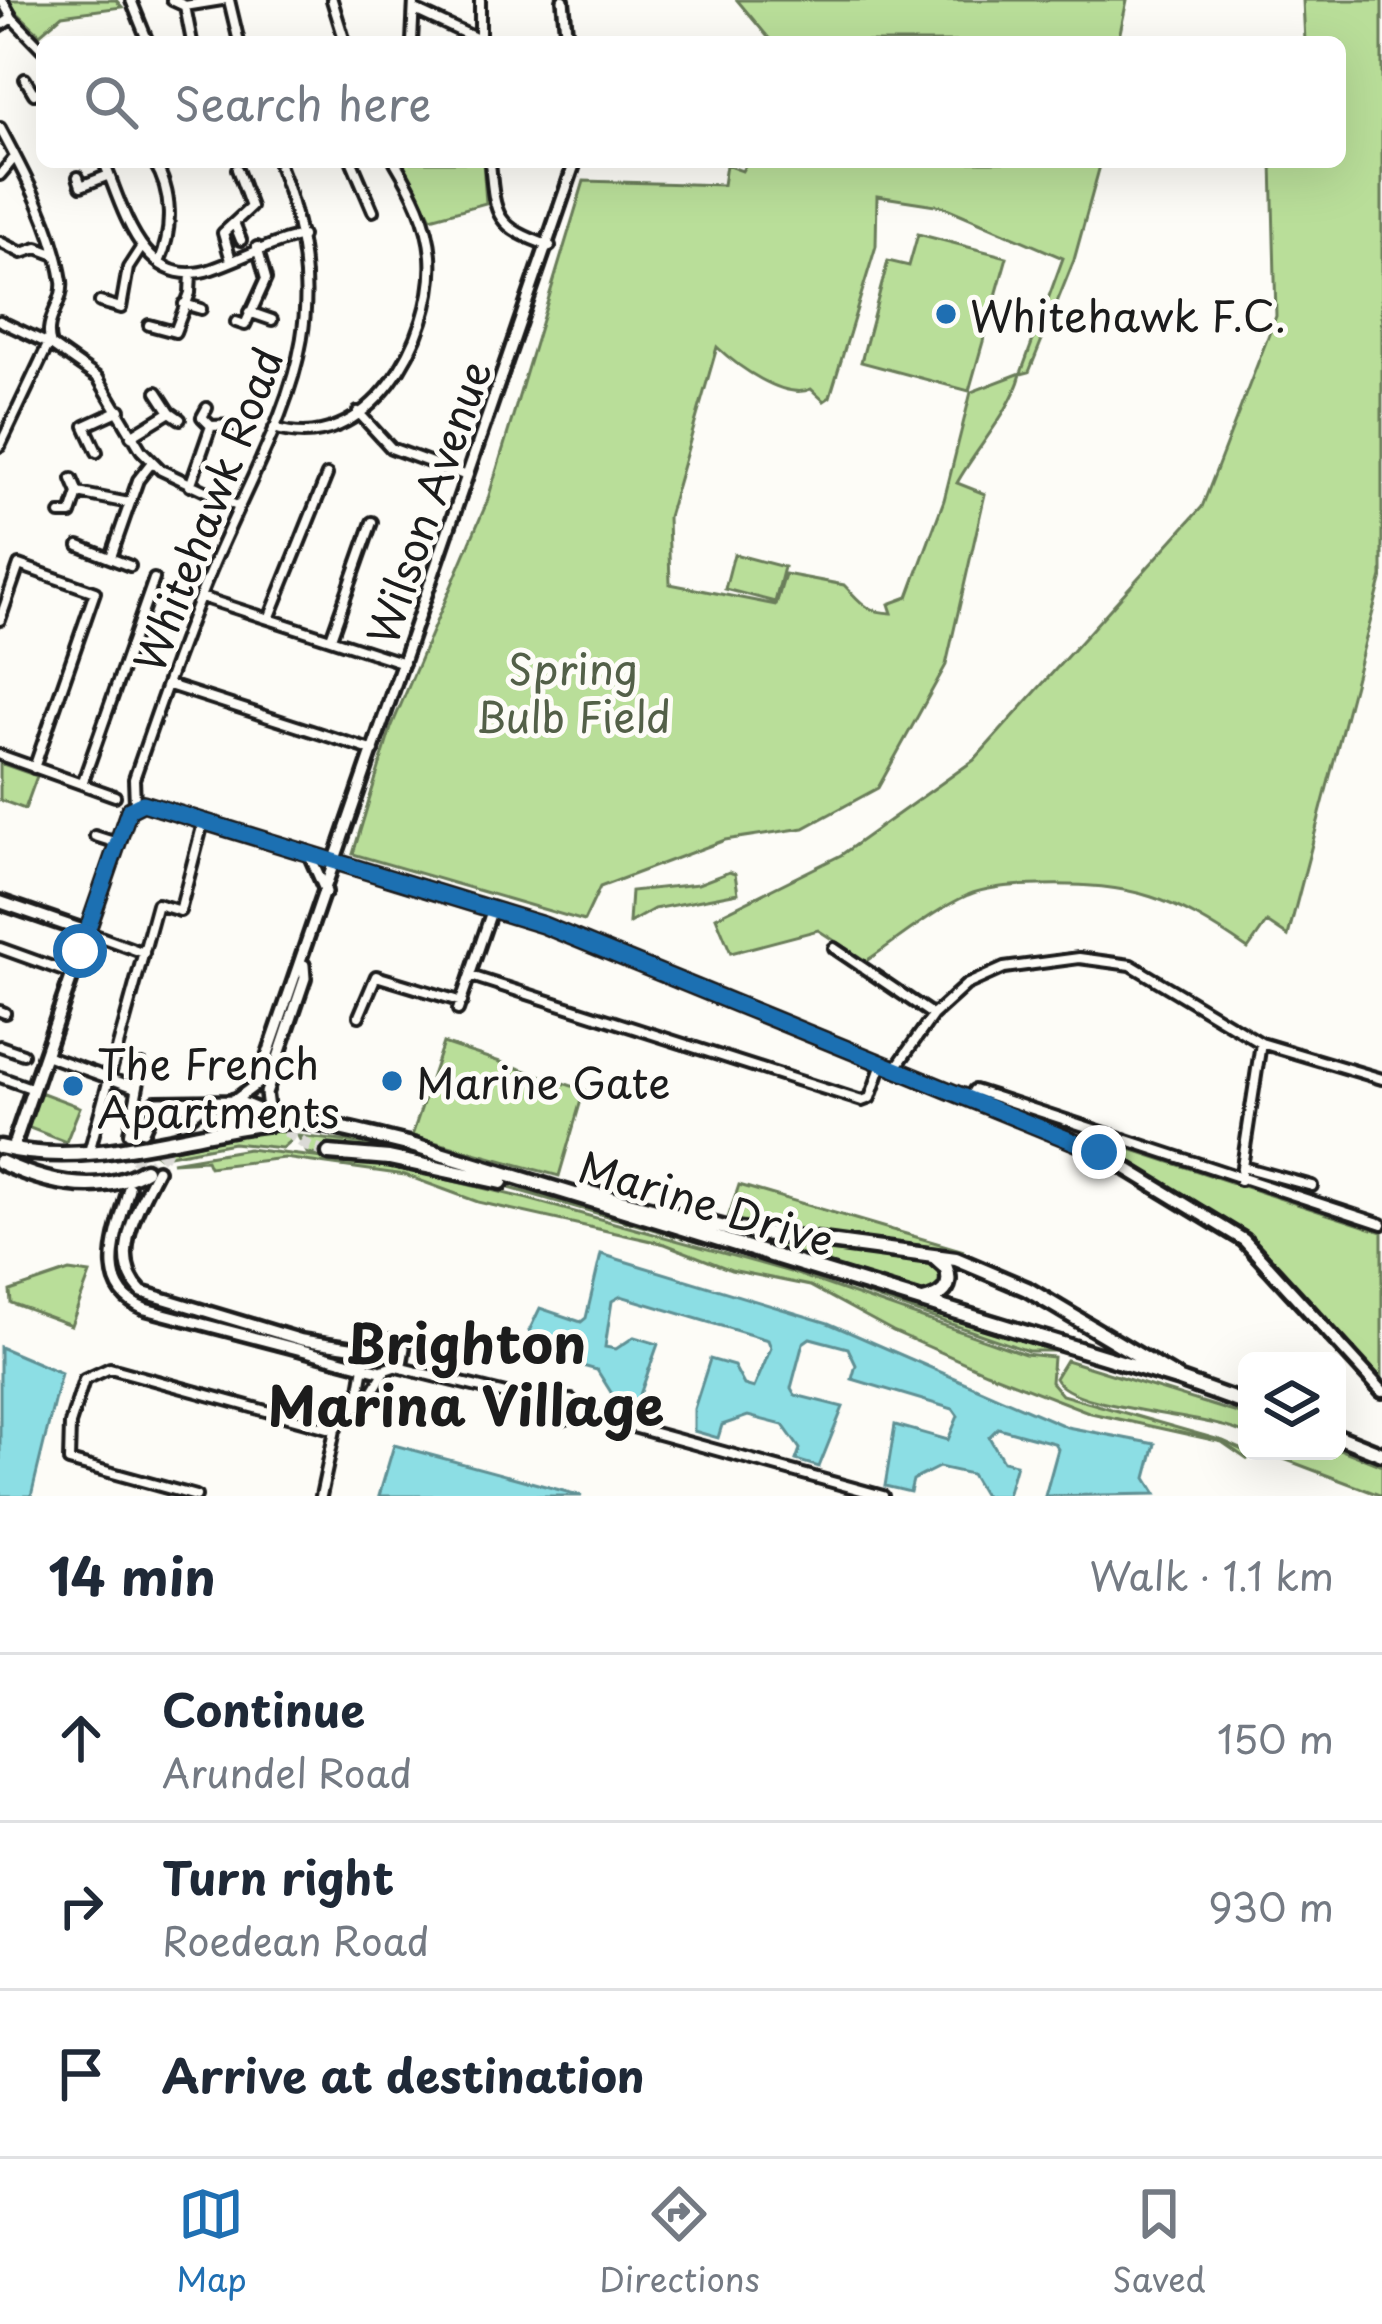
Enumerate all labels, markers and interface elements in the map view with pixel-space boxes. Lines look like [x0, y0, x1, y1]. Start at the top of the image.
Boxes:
search box [36, 36, 1346, 168]
text: Search here [174, 68, 431, 136]
icon: search [78, 69, 144, 135]
place label: Whitehawk F.C. [970, 283, 1286, 346]
marker: Whitehawk F.C. [933, 301, 959, 327]
street label: Whitehawk Road [116, 338, 298, 680]
street label: Wilson Avenue [349, 351, 505, 653]
park label: Spring Bulb Field [475, 636, 671, 747]
route start [53, 924, 107, 978]
place label: The French Apartments [97, 1031, 340, 1142]
place label: Marine Gate [416, 1050, 671, 1113]
marker: Marine Gate [379, 1068, 405, 1094]
marker: The French Apartments [60, 1073, 86, 1099]
route end [1072, 1125, 1126, 1179]
street label: Marine Drive [572, 1133, 842, 1271]
district label: Brighton Marina Village [268, 1301, 664, 1444]
map controls [1238, 1352, 1346, 1460]
button: layers [1238, 1352, 1346, 1460]
text: 14 min [48, 1536, 216, 1613]
text: Walk · 1.1 km [1090, 1545, 1334, 1604]
text: Continue [162, 1674, 365, 1742]
icon: ahead [48, 1705, 114, 1771]
text: 150 m [1217, 1708, 1334, 1767]
text: Arundel Road [162, 1742, 412, 1801]
text: Turn right [162, 1842, 394, 1910]
icon: right [48, 1873, 114, 1939]
text: 930 m [1208, 1876, 1334, 1935]
text: Roedean Road [162, 1910, 430, 1969]
text: Arrive at destination [162, 2040, 645, 2108]
icon: arrive [48, 2041, 114, 2107]
tab: Map [176, 2181, 247, 2303]
tab: Directions [599, 2181, 760, 2303]
tab: Saved [1112, 2181, 1206, 2303]

